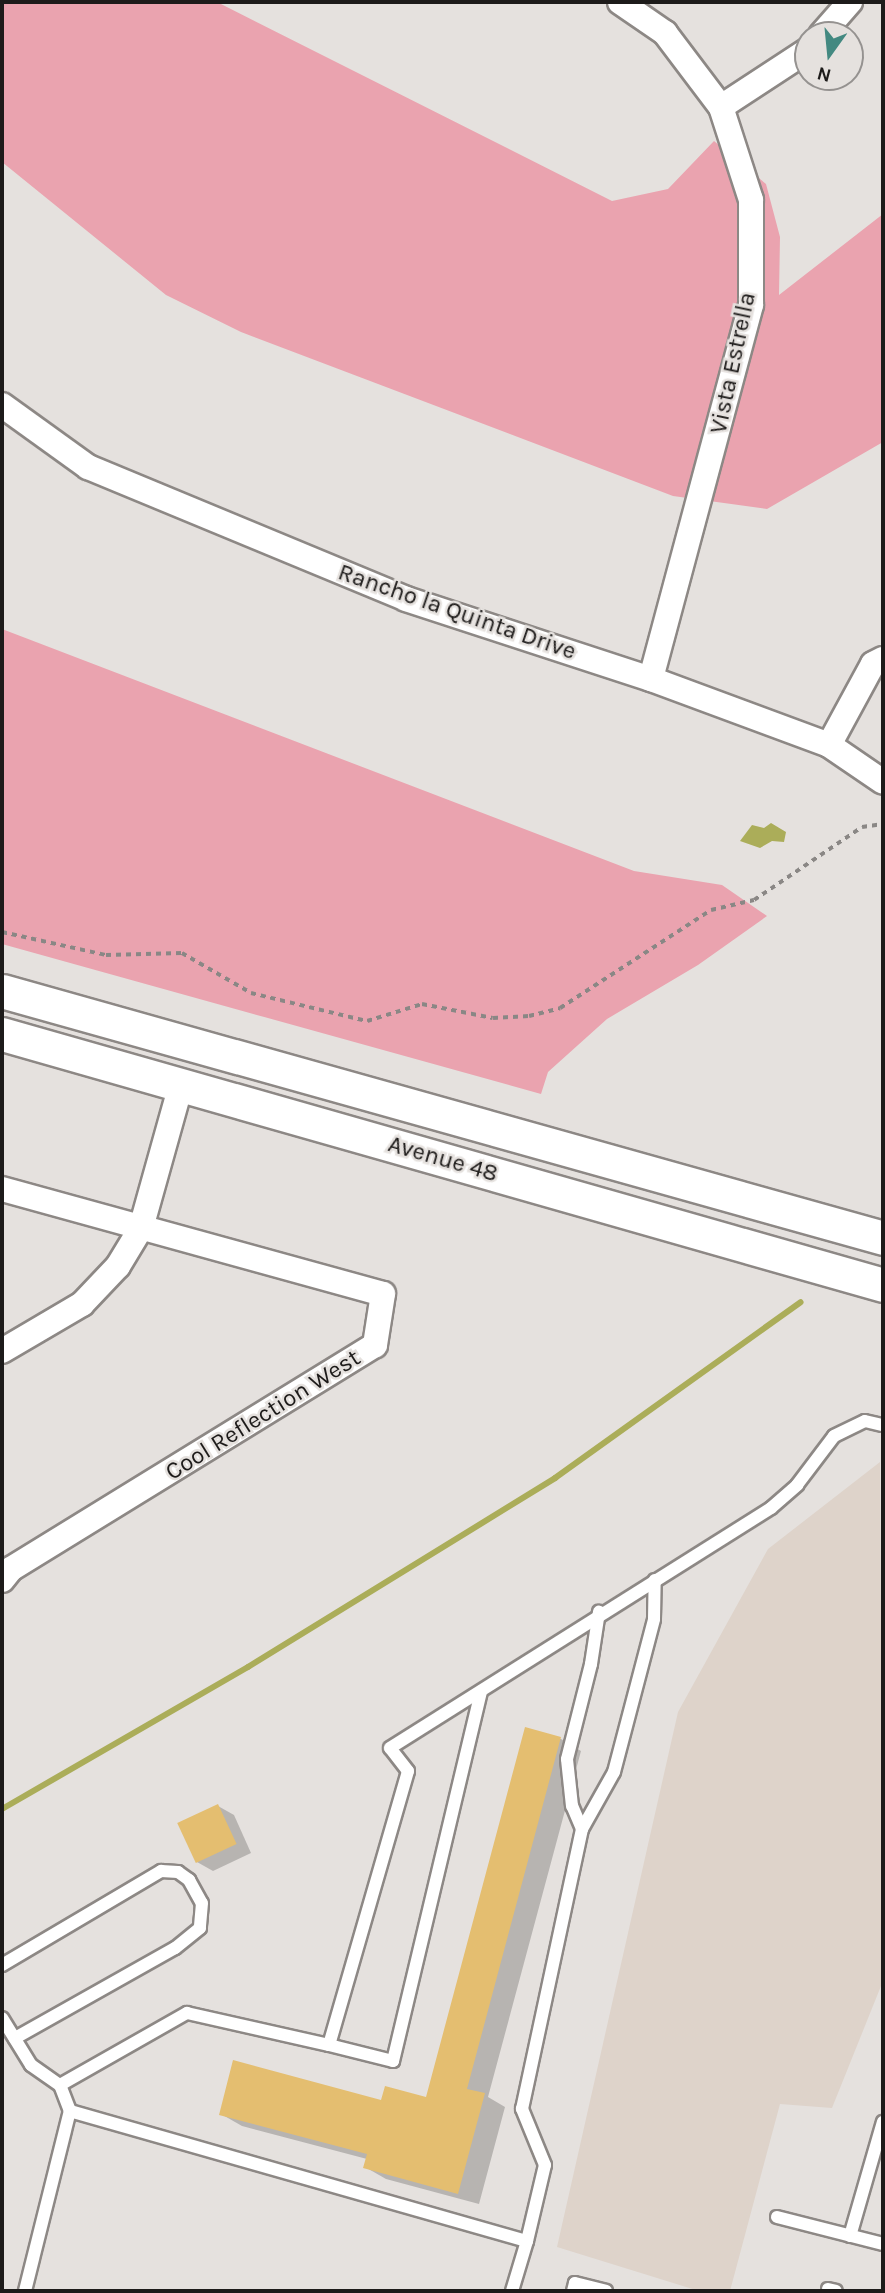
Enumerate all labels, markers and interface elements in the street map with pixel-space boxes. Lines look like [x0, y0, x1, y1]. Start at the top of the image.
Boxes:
north arrow [794, 21, 864, 91]
text: N [815, 62, 834, 87]
street label: Vista Estrella [704, 290, 762, 436]
street label: Rancho la Quinta Drive [334, 558, 580, 666]
street label: Avenue 48 [385, 1130, 501, 1188]
street label: Cool Reflection West [160, 1343, 366, 1487]

